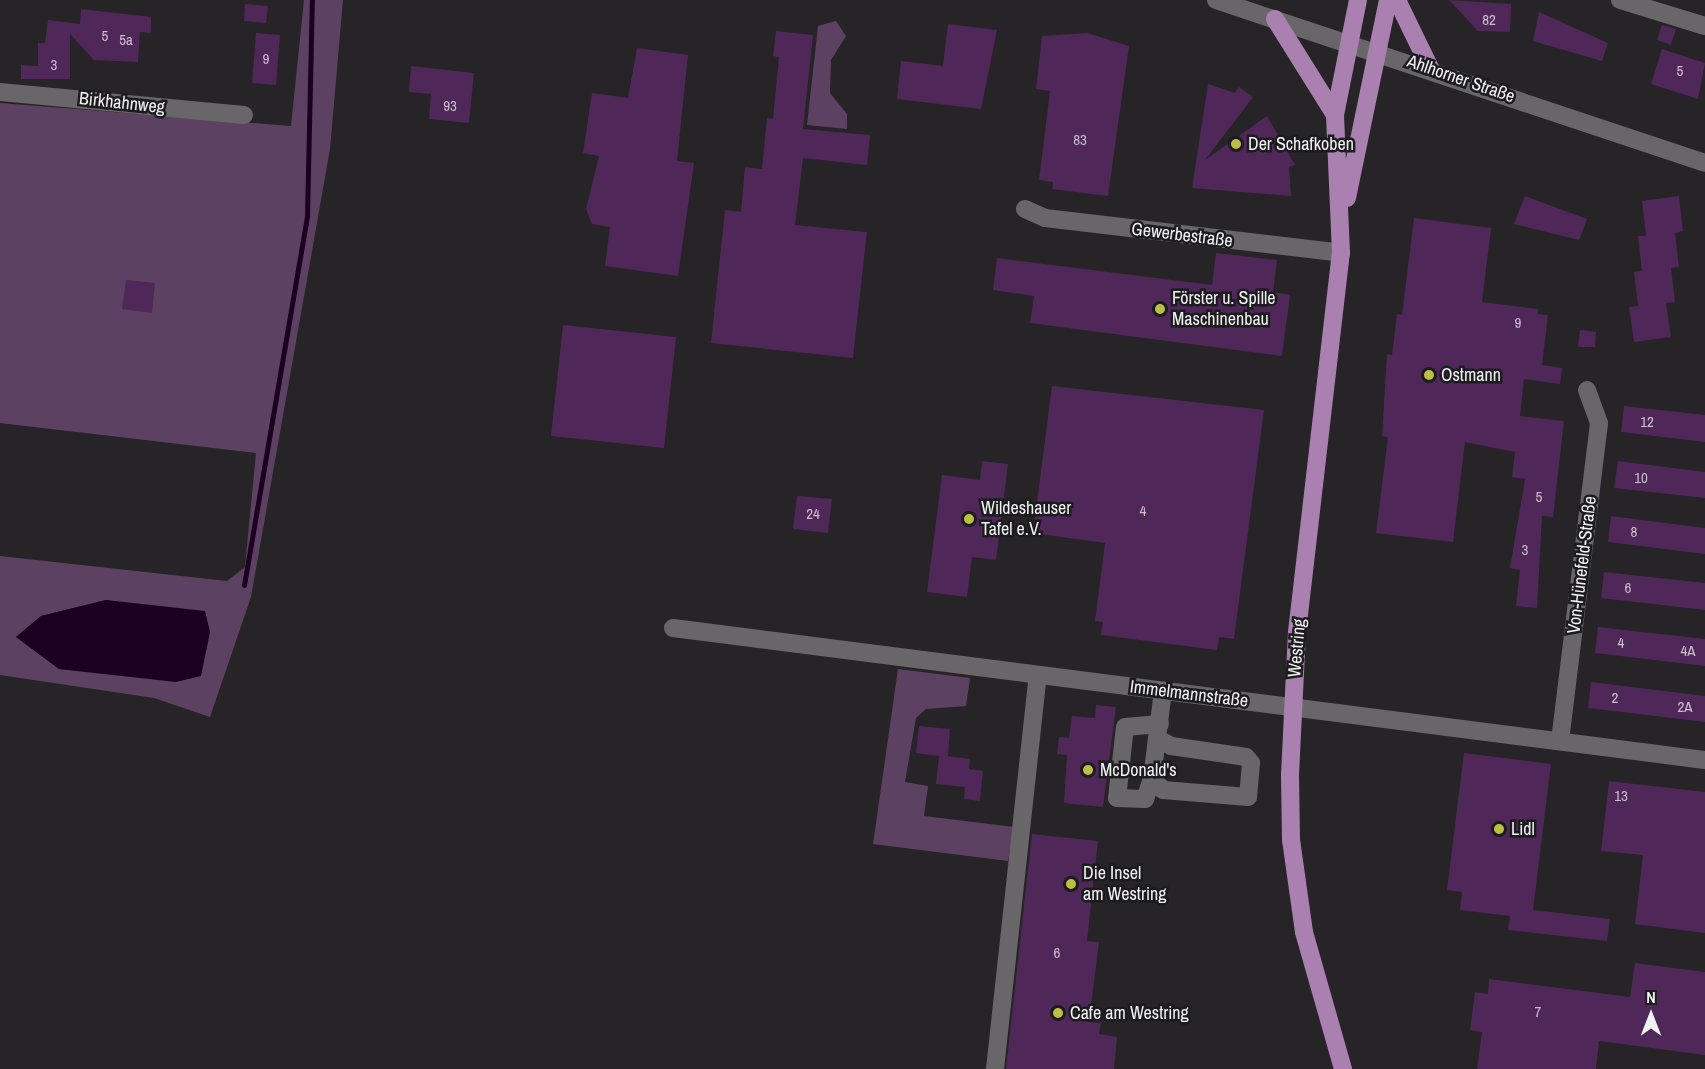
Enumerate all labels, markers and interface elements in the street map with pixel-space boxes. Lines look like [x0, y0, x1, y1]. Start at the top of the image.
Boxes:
house number: 82 [1482, 11, 1496, 29]
house number: 5 [102, 27, 108, 45]
house number: 5a [119, 31, 133, 49]
house number: 9 [263, 50, 269, 68]
street label: Ahlhorner Straße [1404, 50, 1518, 108]
house number: 3 [51, 56, 57, 74]
house number: 5 [1677, 62, 1683, 80]
street label: Birkhahnweg [78, 88, 166, 118]
house number: 93 [443, 97, 457, 115]
house number: 83 [1073, 131, 1087, 149]
place label: Der Schafkoben [1248, 133, 1354, 155]
marker: Der Schafkoben [1229, 137, 1243, 151]
street label: Gewerbestraße [1130, 218, 1234, 252]
place label: Förster u. Spille Maschinenbau [1172, 288, 1275, 330]
marker: Förster u. Spille Maschinenbau [1153, 302, 1167, 316]
house number: 9 [1515, 314, 1521, 332]
place label: Ostmann [1441, 364, 1501, 386]
marker: Ostmann [1422, 368, 1436, 382]
house number: 12 [1640, 413, 1654, 431]
house number: 10 [1634, 469, 1648, 487]
house number: 5 [1536, 488, 1542, 506]
street label: Von-Hünefeld-Straße [1563, 495, 1601, 635]
place label: Wildeshauser Tafel e.V. [981, 498, 1071, 540]
house number: 4 [1140, 502, 1146, 520]
house number: 24 [806, 505, 820, 523]
marker: Wildeshauser Tafel e.V. [962, 512, 976, 526]
house number: 8 [1631, 523, 1637, 541]
house number: 3 [1522, 541, 1528, 559]
house number: 6 [1625, 579, 1631, 597]
street label: Westring [1284, 618, 1310, 678]
house number: 4 [1618, 634, 1624, 652]
house number: 4A [1680, 642, 1696, 660]
street label: Immelmannstraße [1129, 676, 1249, 712]
house number: 2 [1612, 689, 1618, 707]
house number: 2A [1677, 698, 1693, 716]
place label: McDonald's [1100, 759, 1177, 781]
marker: McDonald's [1081, 763, 1095, 777]
house number: 13 [1614, 787, 1628, 805]
place label: Lidl [1511, 818, 1535, 840]
marker: Lidl [1492, 822, 1506, 836]
place label: Die Insel am Westring [1083, 863, 1166, 906]
marker: Die Insel am Westring [1064, 877, 1078, 891]
house number: 6 [1054, 944, 1060, 962]
north arrow [1621, 985, 1681, 1045]
text: N [1646, 986, 1656, 1008]
place label: Cafe am Westring [1070, 1002, 1189, 1024]
house number: 7 [1535, 1003, 1541, 1021]
marker: Cafe am Westring [1051, 1006, 1065, 1020]

